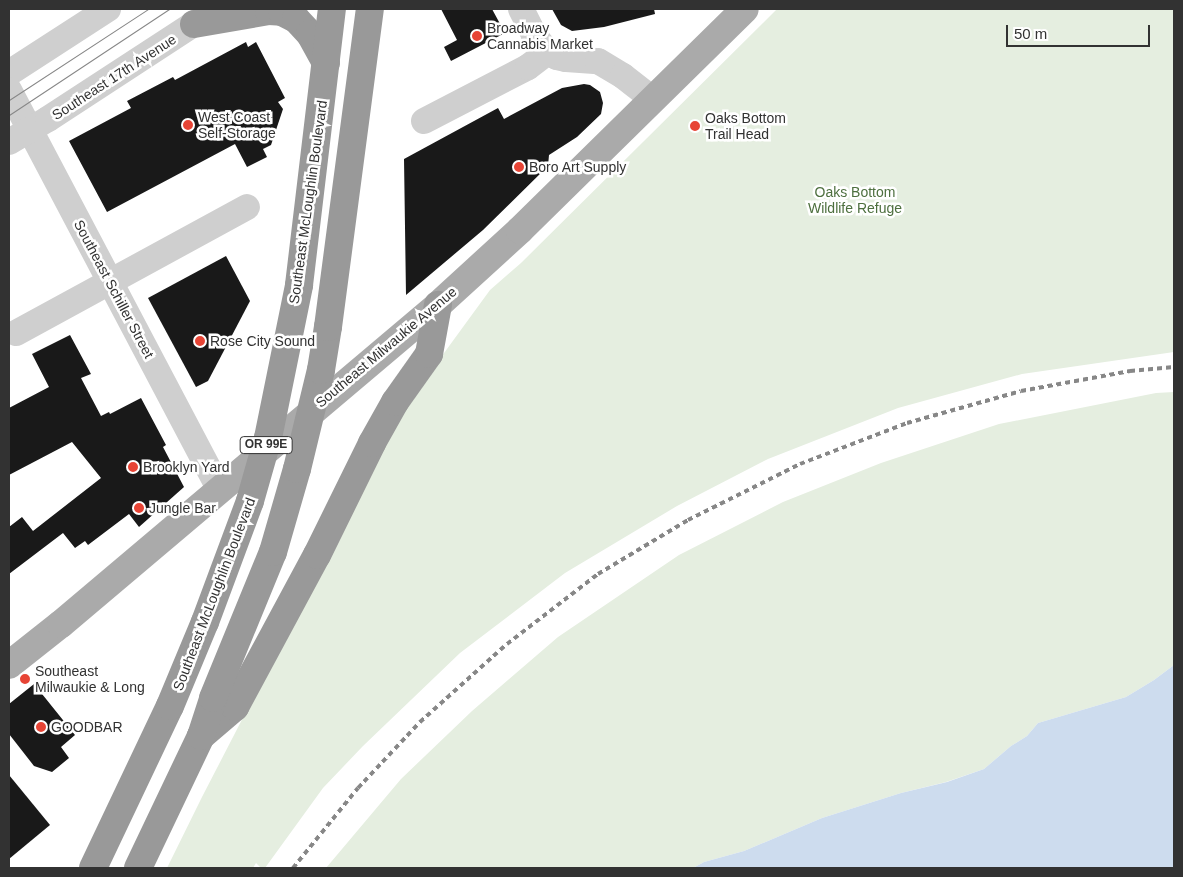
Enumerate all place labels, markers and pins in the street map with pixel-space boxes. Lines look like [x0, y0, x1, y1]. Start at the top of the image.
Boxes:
place label: Broadway Cannabis Market [487, 20, 593, 52]
marker: Broadway Cannabis Market [471, 30, 483, 42]
place label: West Coast Self-Storage [198, 109, 276, 142]
place label: Oaks Bottom Trail Head [705, 110, 786, 142]
marker: West Coast Self-Storage [182, 119, 194, 131]
marker: Oaks Bottom Trail Head [689, 120, 701, 132]
place label: Boro Art Supply [529, 159, 627, 175]
marker: Boro Art Supply [513, 161, 525, 173]
place label: Rose City Sound [210, 333, 315, 349]
marker: Rose City Sound [194, 335, 206, 347]
place label: Brooklyn Yard [143, 459, 230, 475]
marker: Brooklyn Yard [127, 461, 139, 473]
place label: Jungle Bar [149, 500, 216, 516]
marker: Jungle Bar [133, 502, 145, 514]
place label: Southeast Milwaukie & Long [35, 663, 145, 696]
marker: Southeast Milwaukie & Long [19, 673, 31, 685]
place label: GOODBAR [51, 719, 123, 735]
marker: GOODBAR [35, 721, 47, 733]

